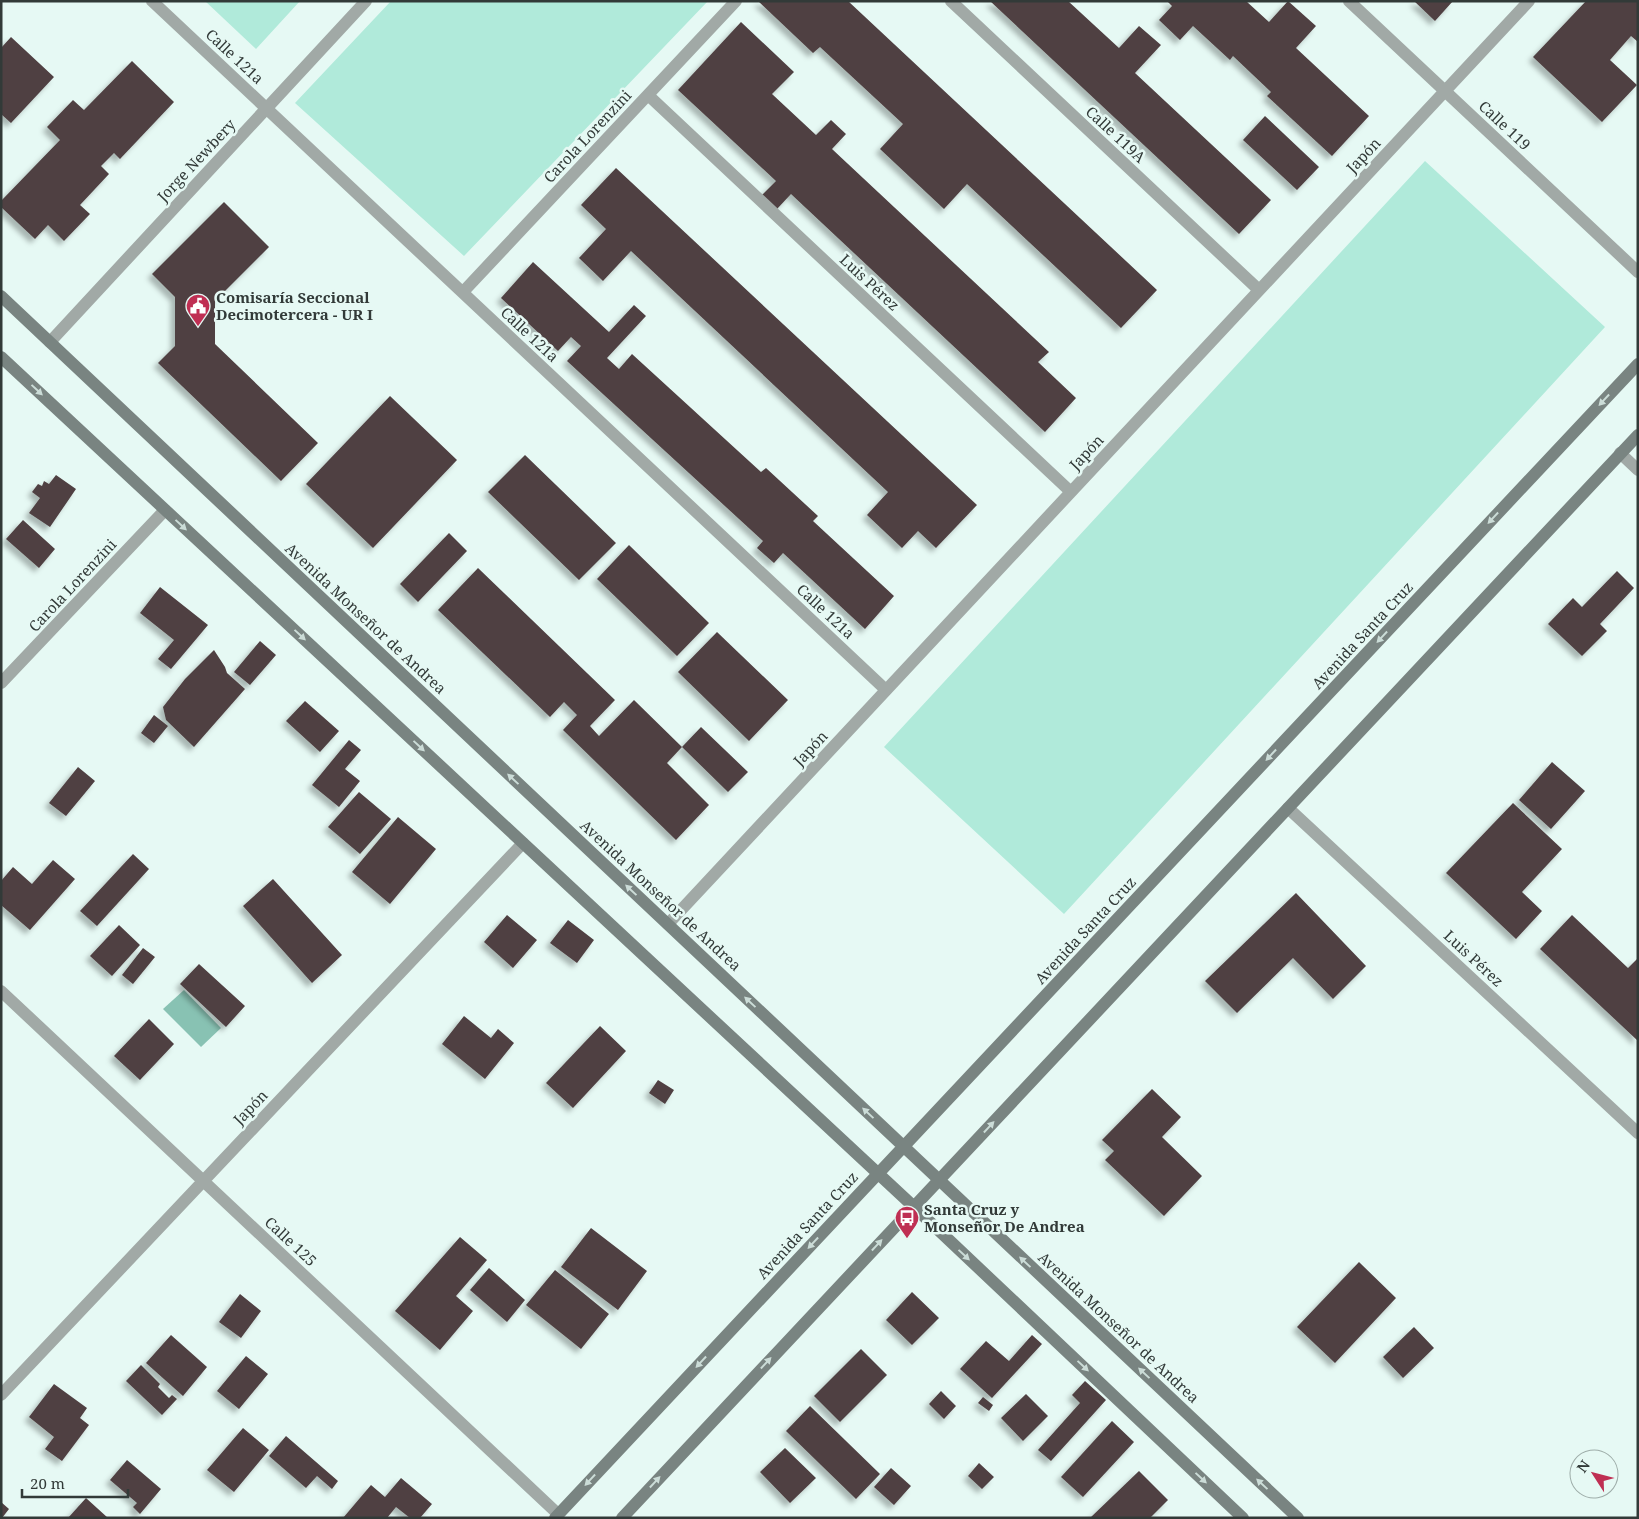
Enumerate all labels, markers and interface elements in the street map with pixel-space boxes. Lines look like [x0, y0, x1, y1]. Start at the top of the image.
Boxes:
street label: Calle 121a [202, 24, 268, 88]
street label: Carola Lorenzini [539, 85, 635, 187]
street label: Calle 119 [1475, 96, 1535, 154]
street label: Calle 119A [1082, 101, 1150, 167]
street label: Jorge Newbery [152, 114, 240, 206]
street label: Japón [1341, 133, 1385, 178]
street label: Luis Pérez [836, 249, 904, 315]
place label: Comisaría Seccional Decimotercera - UR I [216, 287, 373, 324]
public building icon: Comisaría Seccional Decimotercera - UR I [185, 293, 211, 327]
street label: Calle 121a [497, 302, 563, 366]
one-way arrow [31, 384, 43, 396]
one-way arrow [1599, 393, 1610, 406]
street label: Japón [1064, 430, 1108, 475]
one-way arrow [1487, 512, 1499, 524]
one-way arrow [175, 519, 187, 531]
street label: Carola Lorenzini [24, 534, 120, 636]
street label: Avenida Monseñor de Andrea [281, 538, 451, 698]
street label: Avenida Santa Cruz [1307, 577, 1417, 693]
street label: Calle 121a [793, 579, 859, 643]
one-way arrow [294, 629, 306, 641]
one-way arrow [1376, 630, 1388, 642]
street label: Japón [788, 726, 832, 771]
one-way arrow [413, 740, 425, 752]
one-way arrow [1265, 749, 1277, 761]
one-way arrow [507, 773, 519, 785]
street label: Avenida Monseñor de Andrea [576, 815, 746, 975]
street label: Avenida Santa Cruz [1030, 872, 1140, 988]
one-way arrow [626, 884, 638, 896]
street label: Luis Pérez [1440, 925, 1508, 991]
one-way arrow [744, 996, 756, 1008]
street label: Japón [228, 1085, 272, 1130]
one-way arrow [862, 1107, 874, 1119]
one-way arrow [983, 1121, 995, 1133]
street label: Avenida Santa Cruz [752, 1167, 862, 1283]
place label: Santa Cruz y Monseñor De Andrea [924, 1199, 1085, 1236]
bus stop icon: Santa Cruz y Monseñor De Andrea [894, 1205, 920, 1239]
street label: Calle 125 [261, 1212, 321, 1270]
one-way arrow [807, 1237, 819, 1249]
one-way arrow [871, 1239, 883, 1251]
street label: Avenida Monseñor de Andrea [1034, 1247, 1204, 1407]
one-way arrow [958, 1249, 970, 1261]
one-way arrow [1020, 1256, 1032, 1268]
one-way arrow [695, 1355, 707, 1367]
one-way arrow [760, 1358, 772, 1370]
one-way arrow [1076, 1360, 1088, 1372]
one-way arrow [1138, 1367, 1150, 1379]
north arrow [1569, 1449, 1619, 1499]
text: N [1572, 1456, 1594, 1476]
scale bar [22, 1466, 129, 1498]
one-way arrow [1194, 1472, 1206, 1484]
text: 20 m [30, 1473, 65, 1493]
one-way arrow [584, 1474, 596, 1486]
one-way arrow [649, 1477, 661, 1489]
one-way arrow [1256, 1478, 1268, 1490]

